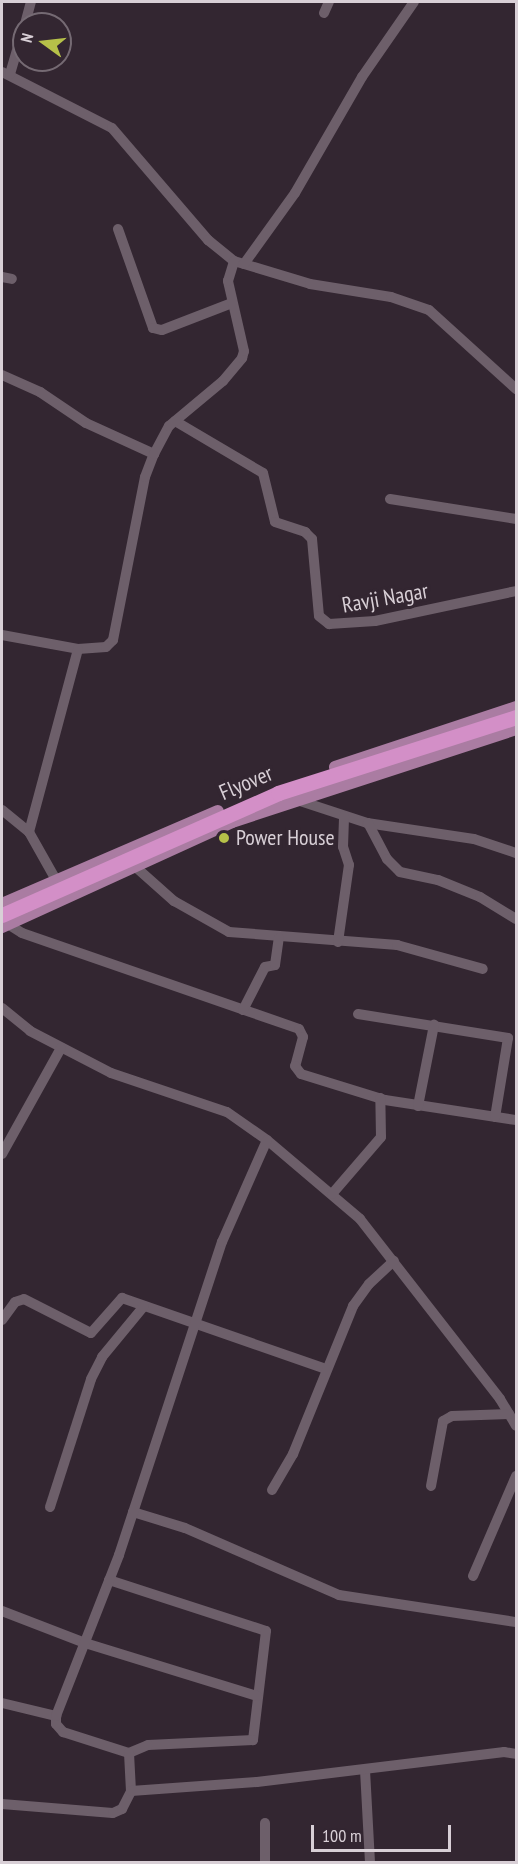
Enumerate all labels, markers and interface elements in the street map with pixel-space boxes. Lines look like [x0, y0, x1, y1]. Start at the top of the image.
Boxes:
north arrow [12, 12, 72, 72]
text: N [16, 31, 37, 45]
street label: Ravji Nagar [340, 577, 430, 619]
street label: Flyover [215, 760, 277, 806]
place label: Power House [236, 825, 335, 851]
marker: Power House [217, 831, 231, 845]
scale bar [314, 1813, 454, 1851]
text: 100 m [322, 1824, 362, 1847]

